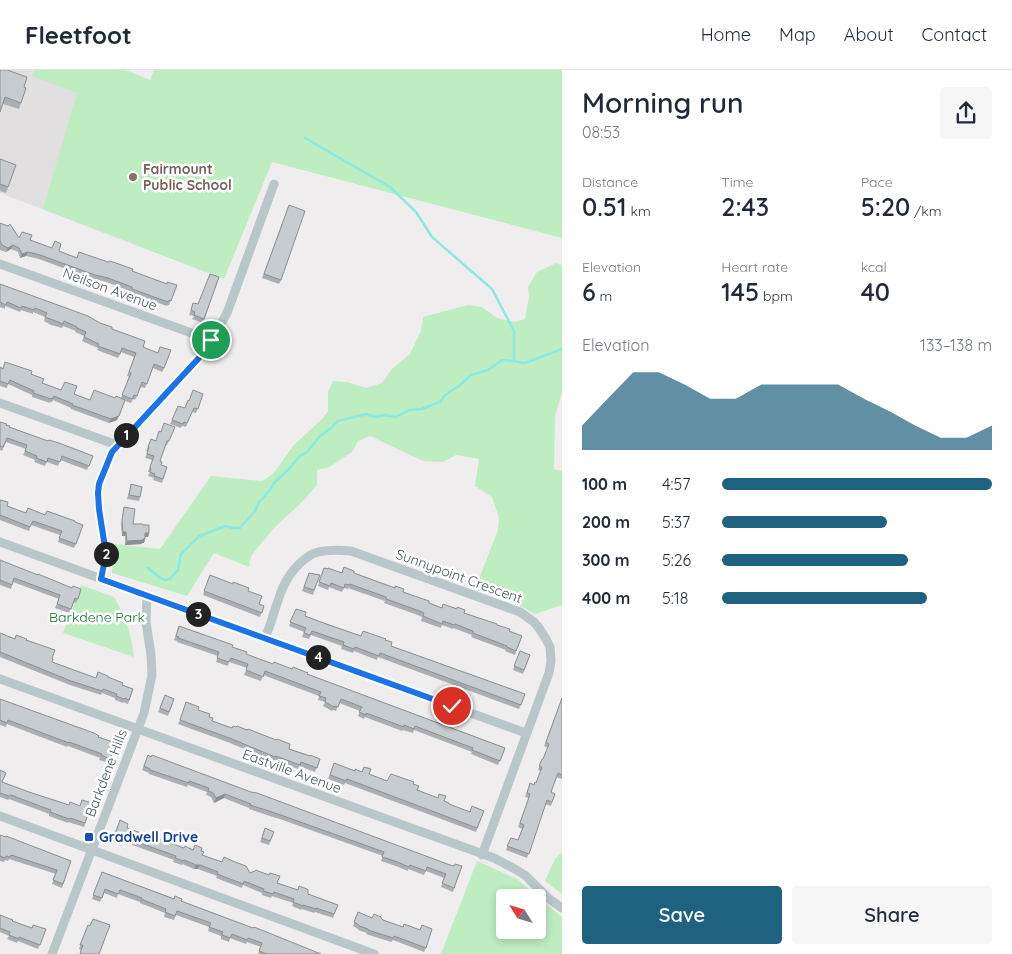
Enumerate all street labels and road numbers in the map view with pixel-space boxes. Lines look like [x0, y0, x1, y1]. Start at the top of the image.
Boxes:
street label: Neilson Avenue [60, 264, 160, 314]
street label: Sunnypoint Crescent [393, 545, 525, 607]
street label: Barkdene Hills [81, 727, 131, 819]
street label: Eastville Avenue [240, 745, 344, 797]

